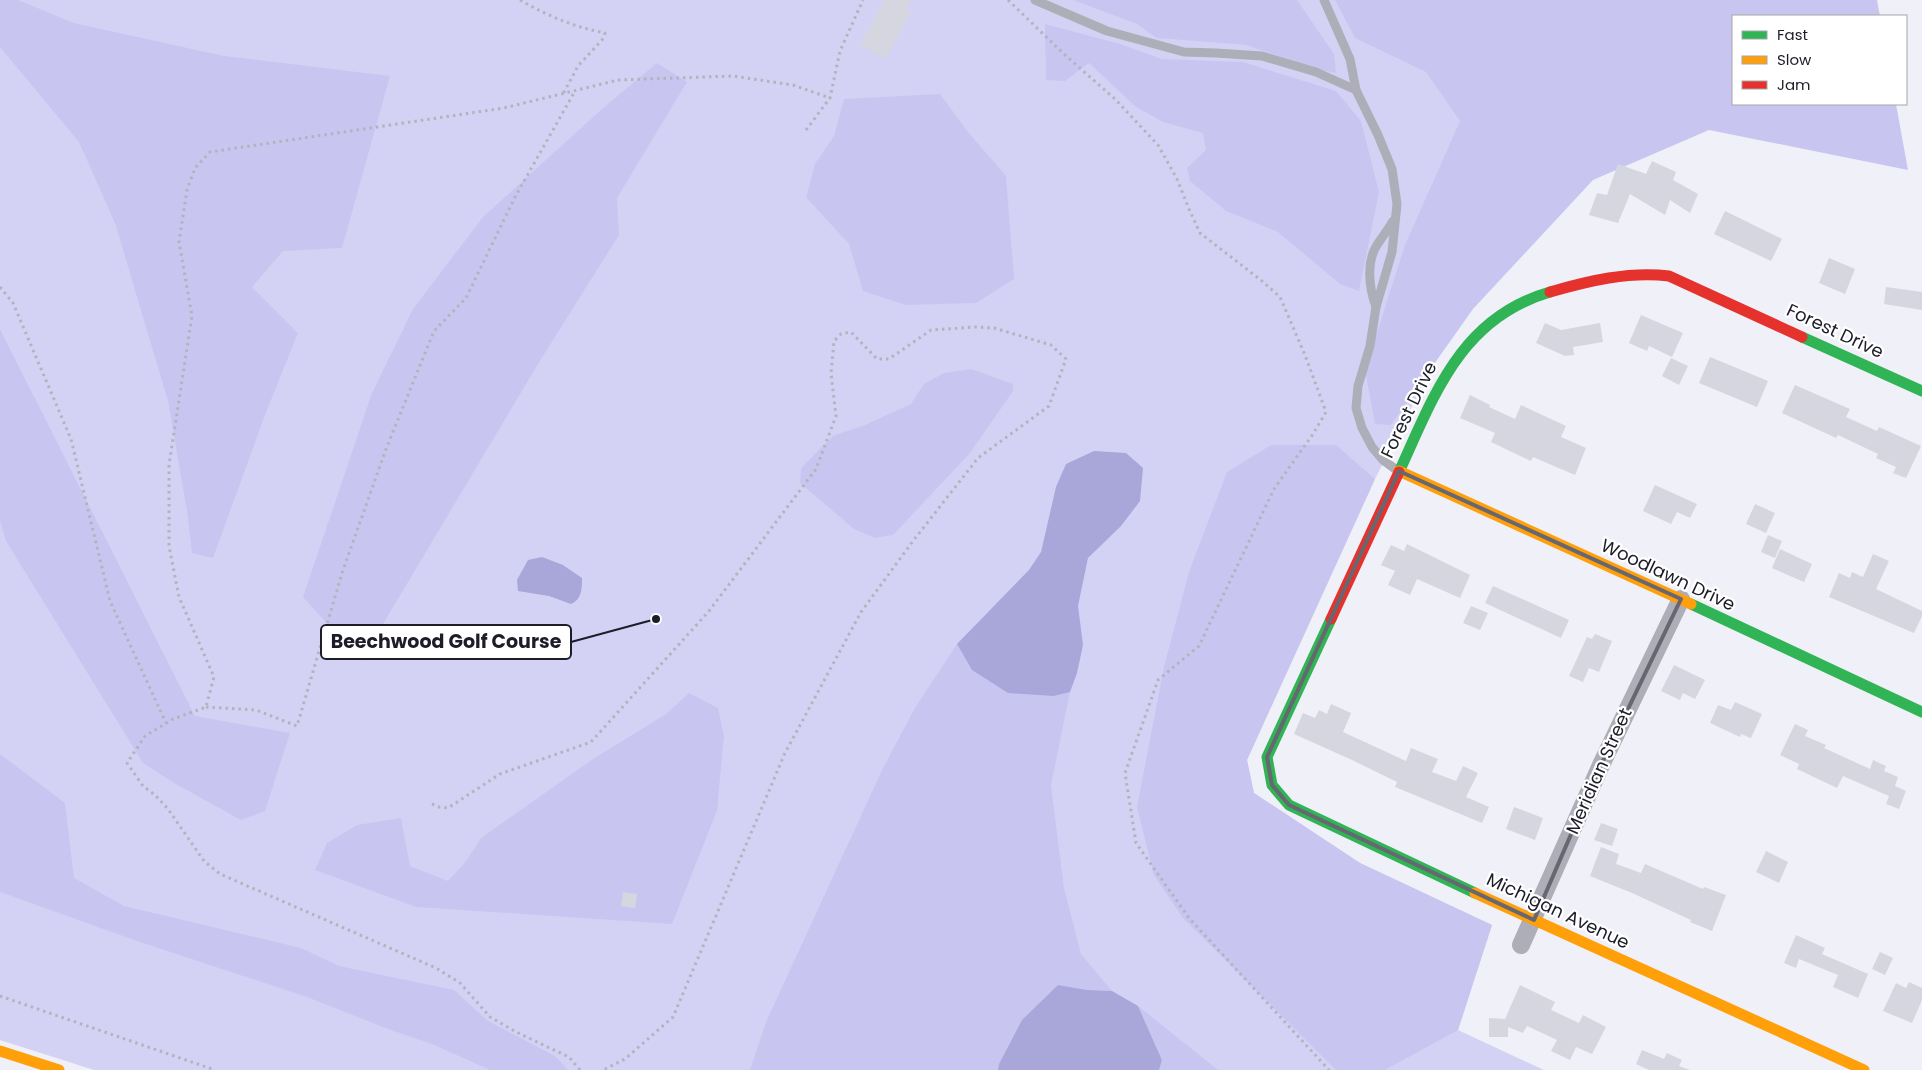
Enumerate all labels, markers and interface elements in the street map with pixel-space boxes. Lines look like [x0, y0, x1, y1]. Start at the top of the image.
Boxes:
legend [1732, 15, 1907, 105]
text: Fast [1777, 24, 1808, 45]
text: Slow [1777, 49, 1812, 70]
text: Jam [1777, 74, 1811, 95]
street label: Forest Drive [1783, 297, 1888, 364]
street label: Forest Drive [1374, 357, 1443, 462]
street label: Woodlawn Drive [1597, 532, 1739, 617]
callout: Beechwood Golf Course [321, 625, 571, 659]
text: Beechwood Golf Course [331, 628, 562, 655]
street label: Meridian Street [1560, 704, 1638, 838]
street label: Michigan Avenue [1483, 866, 1634, 955]

